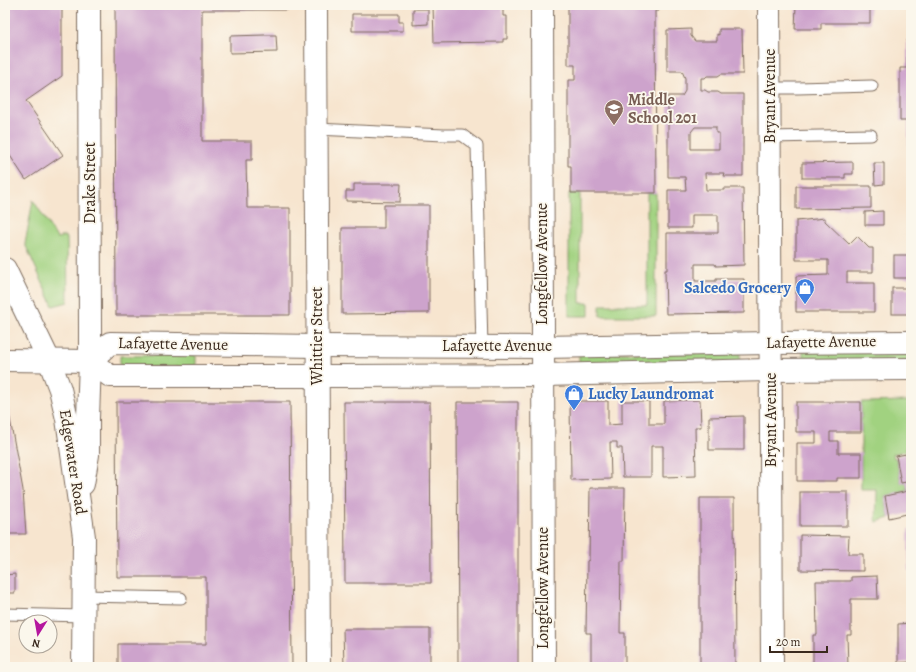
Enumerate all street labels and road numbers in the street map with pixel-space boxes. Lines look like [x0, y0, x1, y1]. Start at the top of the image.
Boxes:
street label: Bryant Avenue [759, 49, 781, 143]
street label: Drake Street [79, 142, 101, 224]
street label: Longfellow Avenue [531, 203, 553, 325]
street label: Whittier Street [306, 287, 328, 386]
street label: Lafayette Avenue [766, 330, 876, 354]
street label: Lafayette Avenue [118, 332, 228, 356]
street label: Lafayette Avenue [442, 335, 552, 357]
street label: Bryant Avenue [760, 373, 782, 467]
street label: Edgewater Road [54, 408, 92, 517]
street label: Longfellow Avenue [532, 527, 554, 649]

